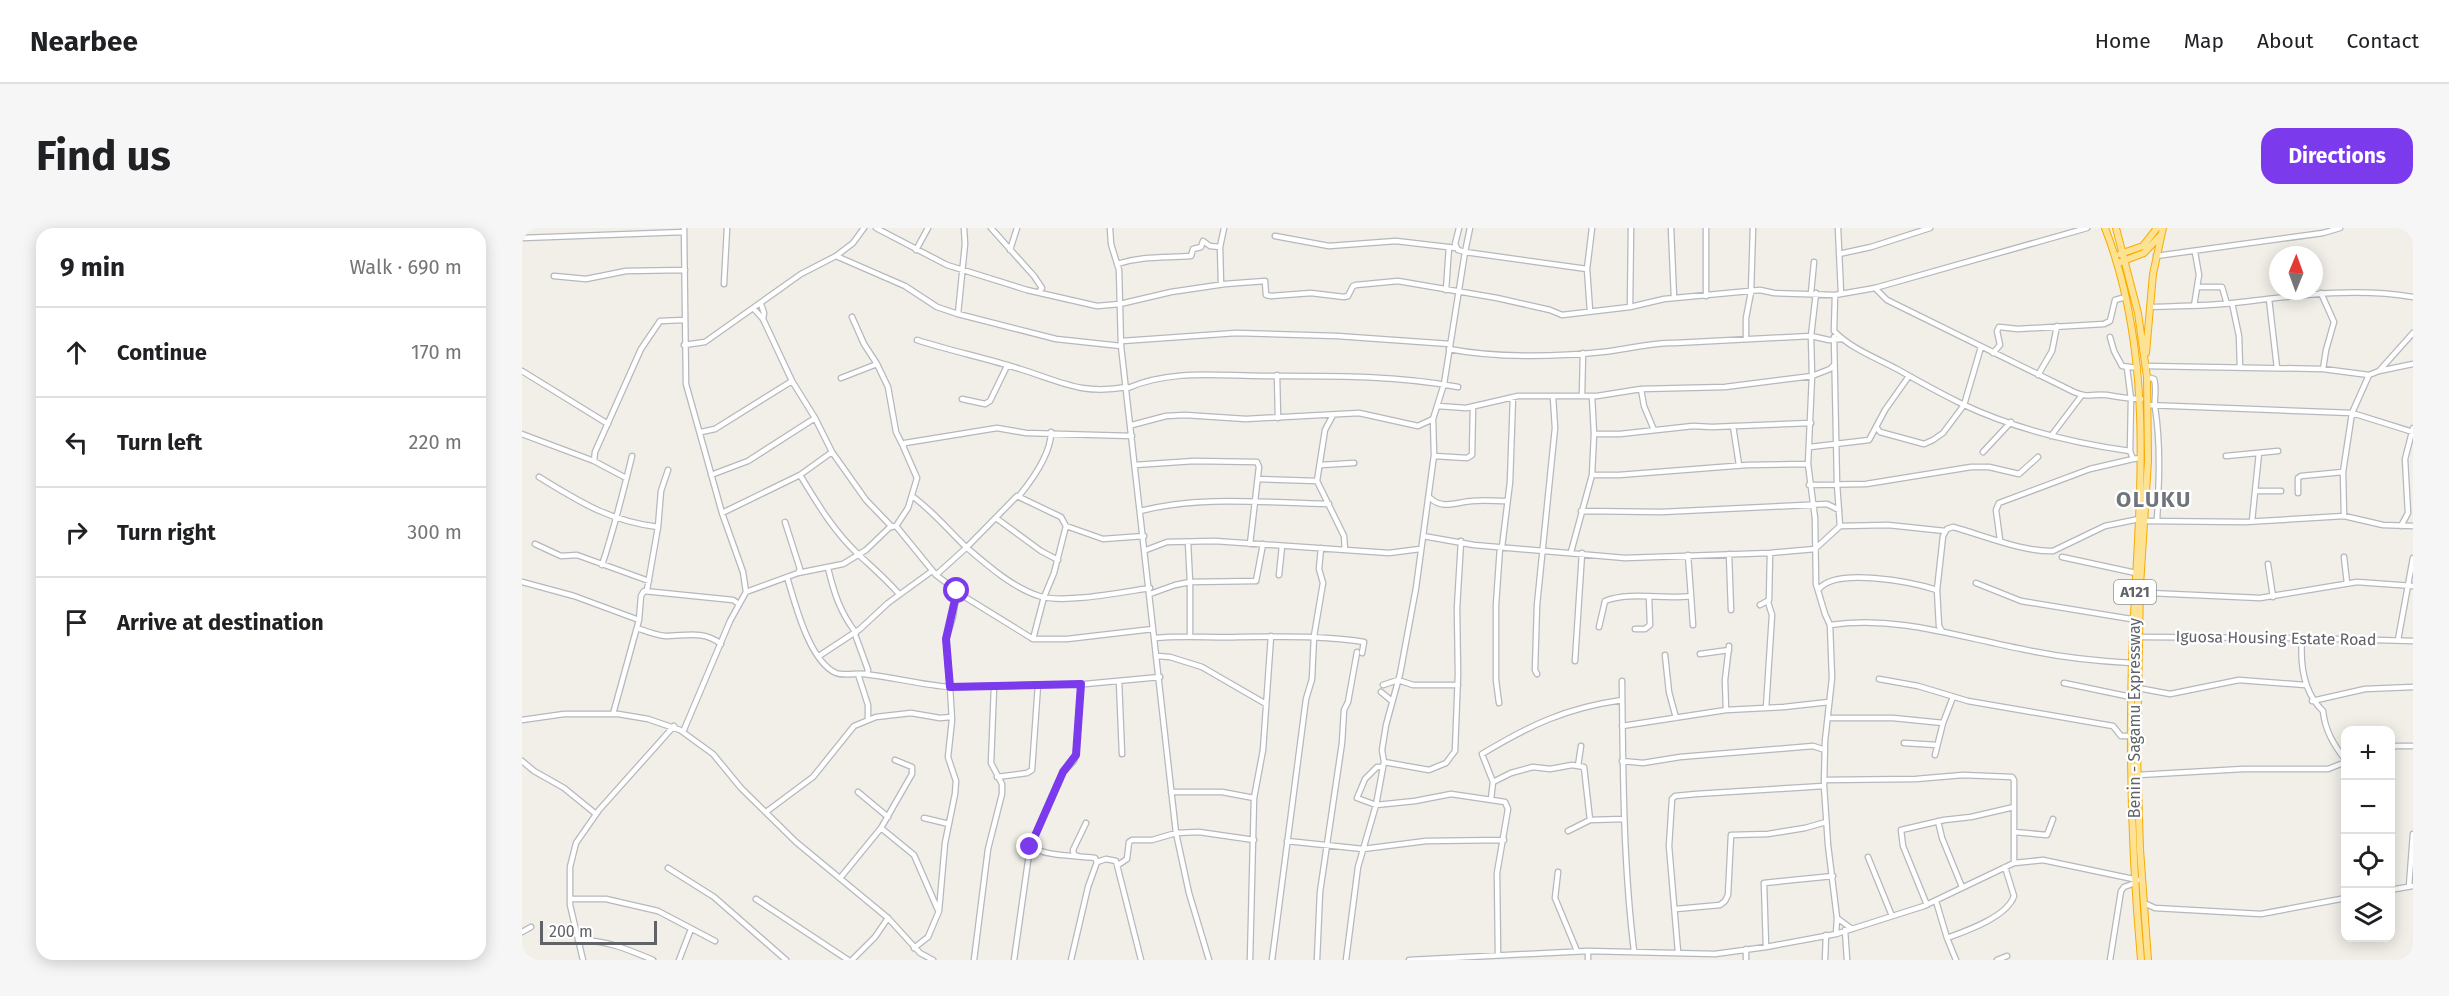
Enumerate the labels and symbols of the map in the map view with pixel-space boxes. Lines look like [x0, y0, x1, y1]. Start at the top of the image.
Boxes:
north arrow [2269, 246, 2323, 300]
district label: OLUKU [2116, 486, 2192, 513]
route start [943, 577, 969, 603]
road number: A121 [2114, 580, 2156, 604]
street label: Benin - Sagamu Expressway [2125, 618, 2144, 818]
street label: Iguosa Housing Estate Road [2175, 627, 2377, 649]
route end [1016, 833, 1042, 859]
scale bar [540, 918, 657, 946]

